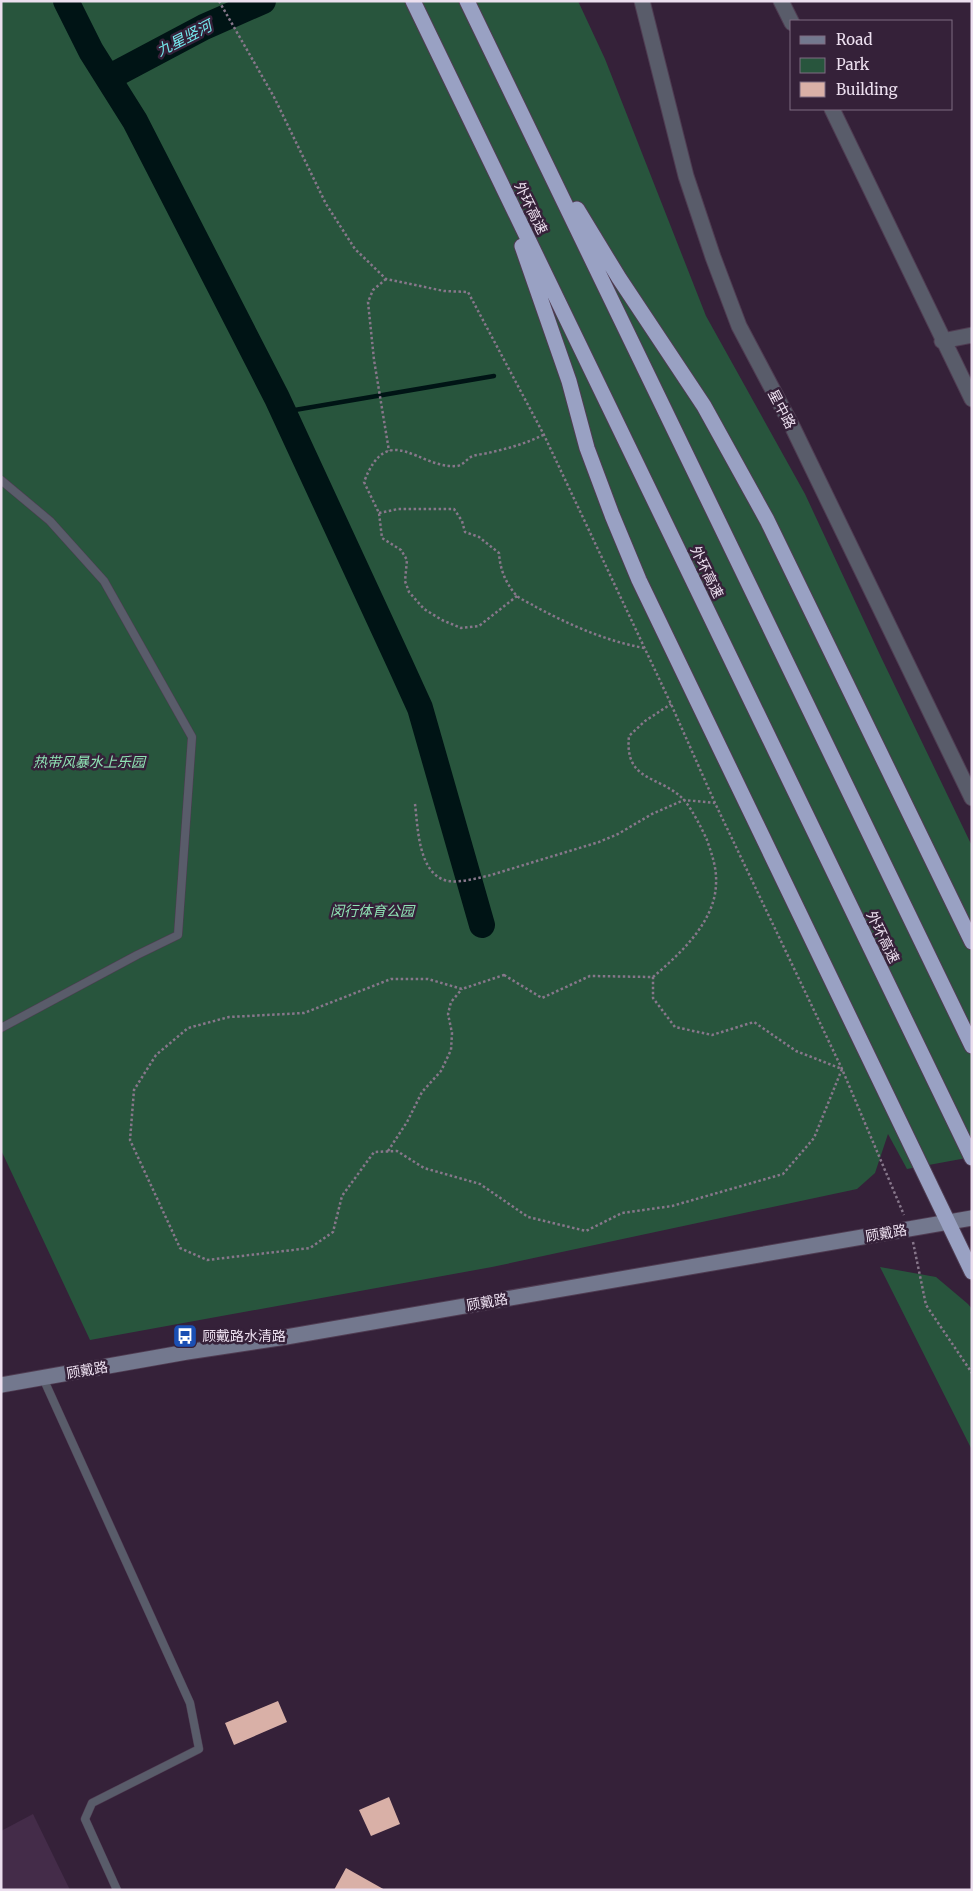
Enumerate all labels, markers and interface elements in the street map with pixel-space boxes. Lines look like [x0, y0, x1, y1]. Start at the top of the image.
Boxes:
water label: 九星竖河 [153, 15, 218, 60]
legend [790, 20, 953, 110]
text: Road [836, 30, 872, 49]
text: Park [836, 55, 870, 74]
text: Building [836, 80, 898, 99]
street label: 外环高速 [511, 179, 551, 237]
street label: 星中路 [764, 386, 800, 432]
street label: 外环高速 [687, 543, 727, 601]
park label: 热带风暴水上乐园 [33, 753, 147, 771]
park label: 闵行体育公园 [330, 902, 416, 920]
street label: 外环高速 [863, 908, 903, 966]
street label: 顾戴路 [864, 1220, 908, 1246]
street label: 顾戴路 [465, 1289, 509, 1315]
bus stop icon: 顾戴路水清路 [172, 1323, 198, 1349]
place label: 顾戴路水清路 [202, 1327, 286, 1345]
street label: 顾戴路 [65, 1357, 109, 1383]

